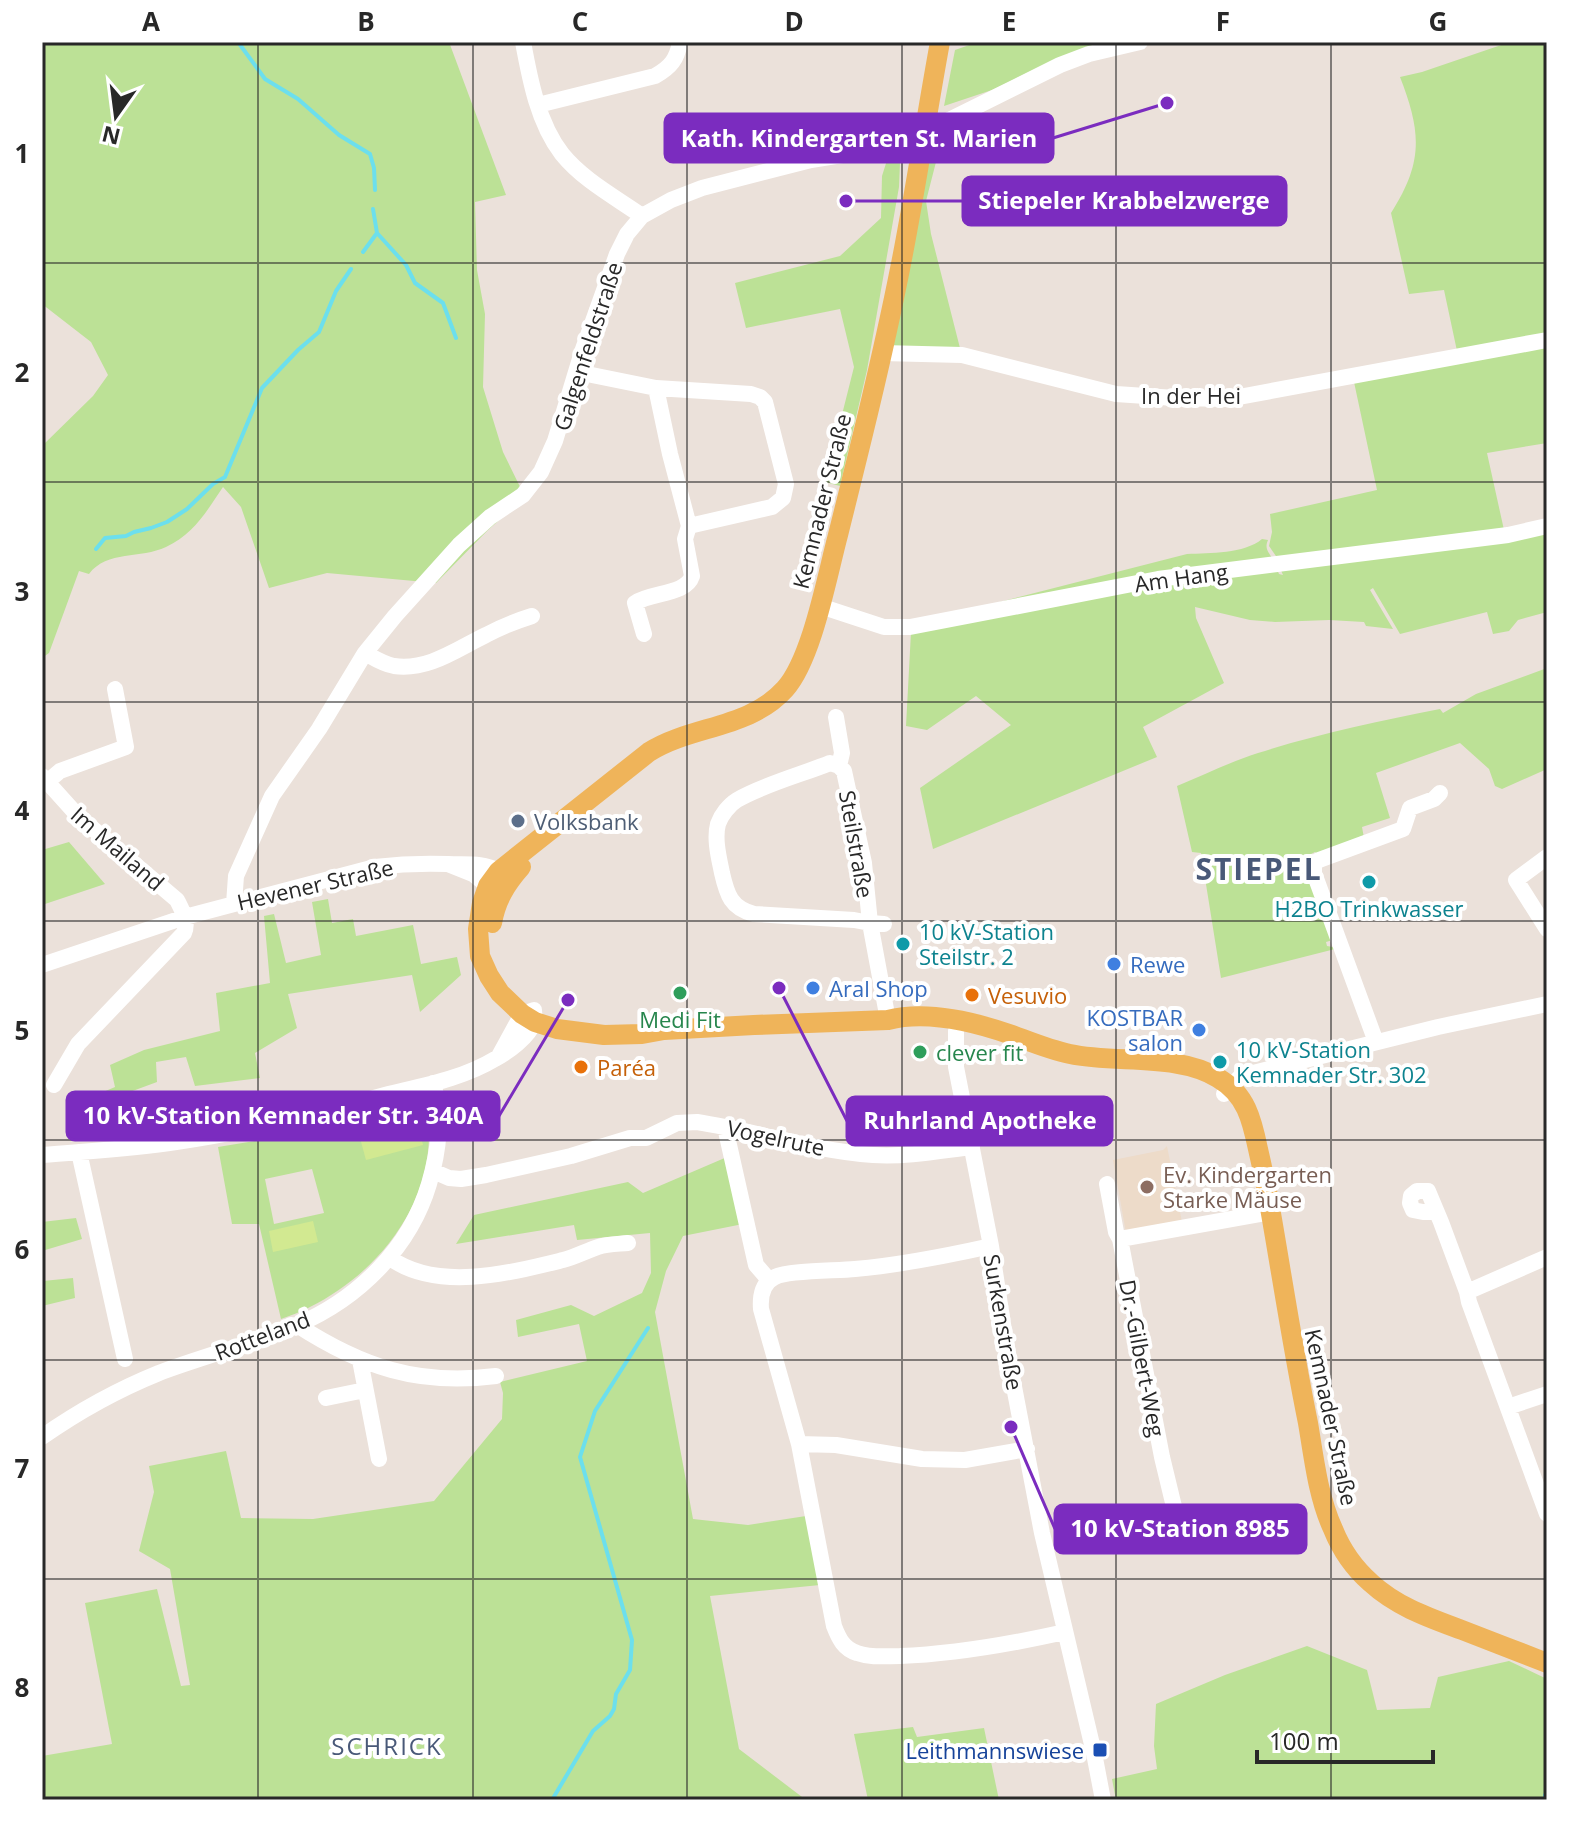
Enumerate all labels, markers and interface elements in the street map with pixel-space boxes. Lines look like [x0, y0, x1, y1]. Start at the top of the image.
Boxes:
text: A [142, 3, 160, 39]
text: B [357, 3, 375, 39]
text: C [572, 3, 588, 39]
text: D [784, 3, 804, 39]
text: E [1002, 3, 1016, 39]
text: F [1216, 3, 1230, 39]
text: G [1429, 3, 1447, 39]
north arrow [76, 76, 156, 156]
callout: Kath. Kindergarten St. Marien [665, 114, 1053, 162]
text: N [99, 120, 123, 153]
text: Kath. Kindergarten St. Marien [681, 121, 1037, 154]
text: 1 [15, 135, 29, 171]
callout: Stiepeler Krabbelzwerge [963, 177, 1286, 225]
text: Stiepeler Krabbelzwerge [978, 183, 1270, 216]
street label: Galgenfeldstraße [546, 258, 628, 434]
text: 2 [15, 354, 30, 390]
street label: In der Hei [1141, 380, 1241, 410]
street label: Kemnader Straße [785, 410, 857, 592]
street label: Am Hang [1132, 556, 1230, 598]
text: 3 [15, 573, 29, 609]
street label: Steilstraße [833, 788, 881, 900]
text: 4 [15, 792, 30, 828]
street label: Im Mailand [65, 799, 171, 897]
place label: Volksbank [534, 806, 639, 836]
marker: Volksbank [509, 812, 527, 830]
district label: STIEPEL [1195, 848, 1323, 889]
street label: Hevener Straße [234, 851, 396, 917]
marker: H2BO Trinkwasser [1360, 873, 1378, 891]
place label: H2BO Trinkwasser [1274, 893, 1464, 923]
place label: 10 kV-Station Steilstr. 2 [919, 916, 1054, 971]
marker: 10 kV-Station Steilstr. 2 [894, 935, 912, 953]
place label: Rewe [1130, 949, 1185, 979]
marker: Rewe [1105, 955, 1123, 973]
place label: Aral Shop [829, 973, 928, 1003]
marker: Aral Shop [804, 979, 822, 997]
place label: Vesuvio [988, 980, 1067, 1010]
marker: Medi Fit [671, 984, 689, 1002]
marker: Vesuvio [963, 986, 981, 1004]
place label: KOSTBAR salon [1087, 1002, 1183, 1057]
place label: Medi Fit [639, 1004, 721, 1034]
text: 5 [15, 1012, 29, 1048]
marker: KOSTBAR salon [1190, 1021, 1208, 1039]
place label: 10 kV-Station Kemnader Str. 302 [1236, 1034, 1427, 1089]
place label: clever fit [936, 1037, 1023, 1067]
marker: clever fit [911, 1043, 929, 1061]
place label: Paréa [597, 1052, 656, 1082]
marker: 10 kV-Station Kemnader Str. 302 [1211, 1053, 1229, 1071]
marker: Paréa [572, 1058, 590, 1076]
callout: 10 kV-Station Kemnader Str. 340A [67, 1092, 499, 1140]
callout: Ruhrland Apotheke [847, 1097, 1112, 1145]
text: 10 kV-Station Kemnader Str. 340A [83, 1098, 484, 1131]
text: Ruhrland Apotheke [863, 1103, 1097, 1136]
street label: Vogelrute [725, 1112, 827, 1162]
place label: Ev. Kindergarten Starke Mäuse [1163, 1159, 1332, 1214]
marker: Ev. Kindergarten Starke Mäuse [1138, 1178, 1156, 1196]
text: 6 [15, 1231, 30, 1267]
street label: Surkenstraße [977, 1252, 1031, 1392]
street label: Dr.-Gilbert-Weg [1113, 1277, 1173, 1439]
street label: Rotteland [210, 1303, 314, 1367]
street label: Kemnader Straße [1299, 1326, 1365, 1508]
text: 7 [15, 1450, 30, 1486]
callout: 10 kV-Station 8985 [1055, 1505, 1306, 1553]
text: 10 kV-Station 8985 [1070, 1511, 1290, 1544]
text: 8 [15, 1669, 29, 1705]
scale bar [1257, 1714, 1433, 1764]
text: 100 m [1269, 1724, 1339, 1757]
district label: SCHRICK [331, 1729, 443, 1762]
place label: Leithmannswiese [905, 1735, 1084, 1765]
marker: Leithmannswiese [1091, 1741, 1109, 1759]

